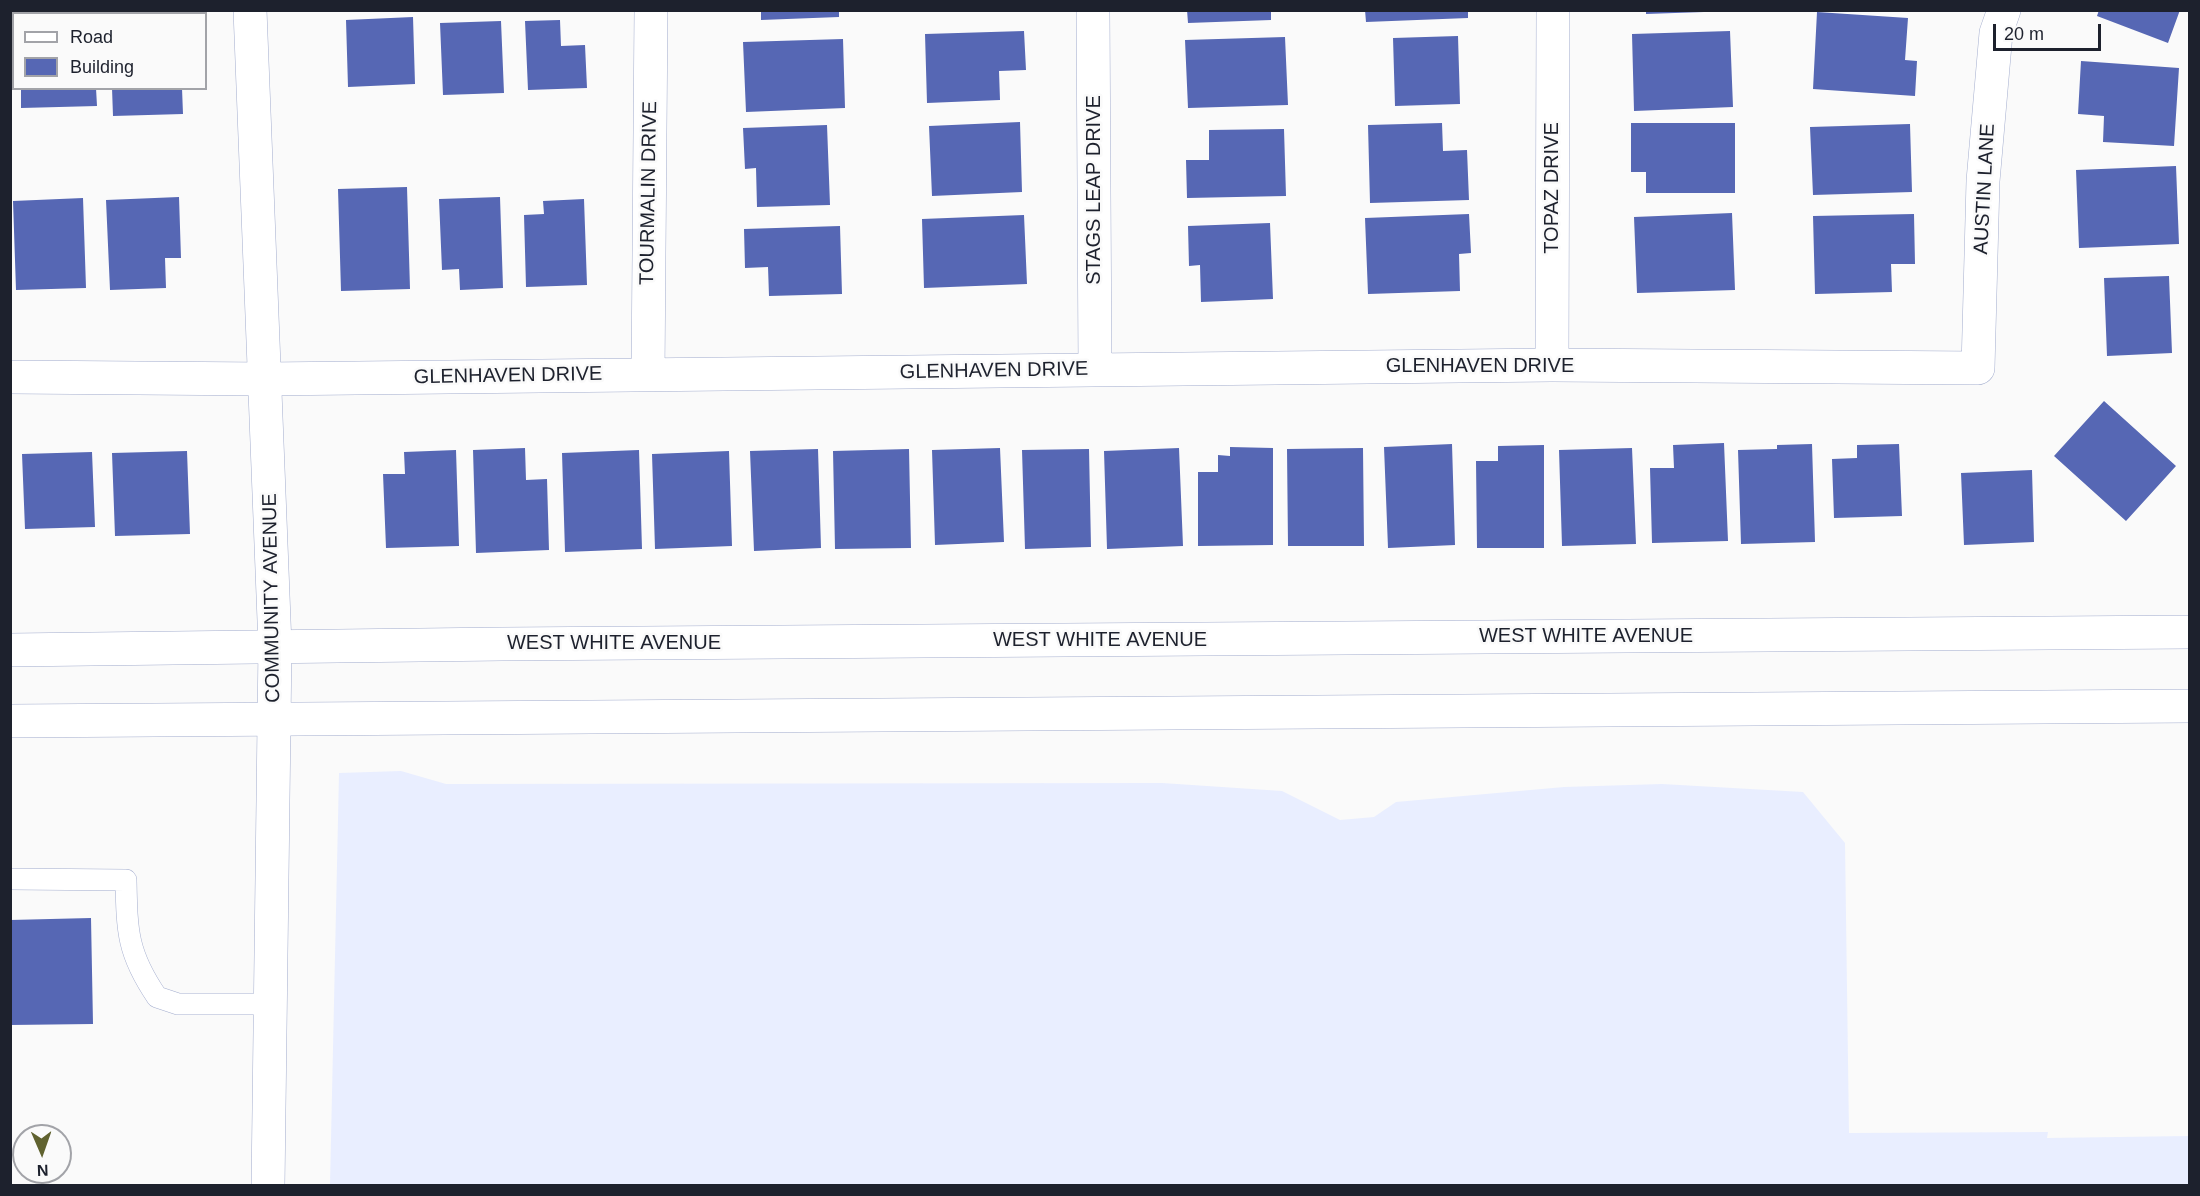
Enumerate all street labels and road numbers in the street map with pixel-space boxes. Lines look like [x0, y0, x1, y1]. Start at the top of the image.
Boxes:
street label: STAGS LEAP DRIVE [1082, 95, 1106, 285]
street label: TOURMALIN DRIVE [635, 101, 663, 285]
street label: TOPAZ DRIVE [1540, 122, 1564, 254]
street label: AUSTIN LANE [1970, 123, 2000, 255]
street label: GLENHAVEN DRIVE [1386, 354, 1574, 378]
street label: GLENHAVEN DRIVE [900, 357, 1088, 385]
street label: GLENHAVEN DRIVE [414, 362, 602, 390]
street label: COMMUNITY AVENUE [258, 493, 286, 703]
street label: WEST WHITE AVENUE [1479, 624, 1693, 648]
street label: WEST WHITE AVENUE [993, 628, 1207, 652]
street label: WEST WHITE AVENUE [507, 631, 721, 655]

